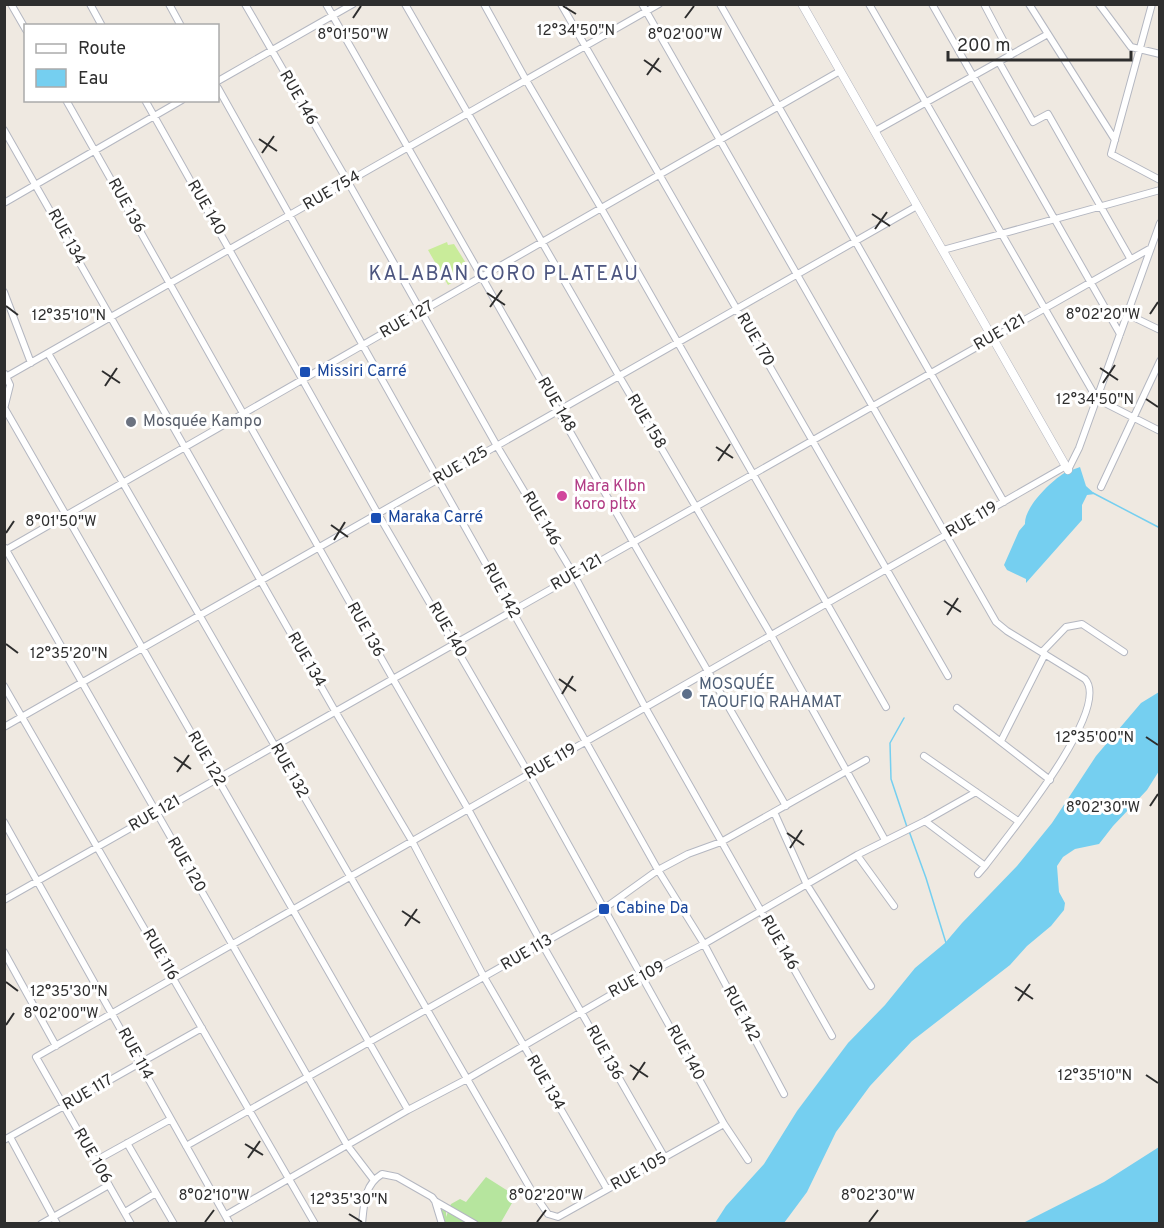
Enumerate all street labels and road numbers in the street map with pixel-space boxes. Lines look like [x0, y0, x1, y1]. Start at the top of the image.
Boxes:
street label: RUE 146 [274, 67, 322, 129]
street label: RUE 754 [300, 167, 364, 215]
street label: RUE 136 [103, 175, 149, 237]
street label: RUE 140 [182, 177, 230, 239]
street label: RUE 134 [43, 206, 89, 268]
street label: RUE 127 [377, 297, 437, 343]
street label: RUE 170 [732, 309, 778, 371]
street label: RUE 121 [971, 310, 1029, 356]
street label: RUE 148 [532, 374, 580, 436]
street label: RUE 158 [622, 391, 670, 453]
street label: RUE 125 [430, 442, 492, 490]
street label: RUE 146 [517, 488, 565, 550]
street label: RUE 119 [943, 497, 1001, 543]
street label: RUE 121 [548, 550, 606, 596]
street label: RUE 142 [478, 560, 524, 622]
street label: RUE 136 [342, 599, 388, 661]
street label: RUE 140 [423, 599, 471, 661]
street label: RUE 134 [282, 629, 330, 691]
street label: RUE 122 [182, 728, 230, 790]
street label: RUE 119 [522, 739, 580, 785]
street label: RUE 132 [265, 740, 313, 802]
street label: RUE 121 [126, 791, 184, 837]
street label: RUE 120 [162, 834, 210, 896]
street label: RUE 146 [755, 912, 803, 974]
street label: RUE 116 [137, 926, 183, 984]
street label: RUE 113 [498, 930, 556, 976]
street label: RUE 109 [606, 957, 668, 1003]
street label: RUE 142 [718, 983, 764, 1045]
street label: RUE 136 [581, 1022, 627, 1084]
street label: RUE 140 [662, 1022, 708, 1084]
street label: RUE 114 [113, 1024, 157, 1084]
street label: RUE 134 [521, 1052, 569, 1114]
street label: RUE 117 [59, 1071, 117, 1115]
street label: RUE 106 [68, 1125, 116, 1187]
street label: RUE 105 [607, 1148, 671, 1196]

